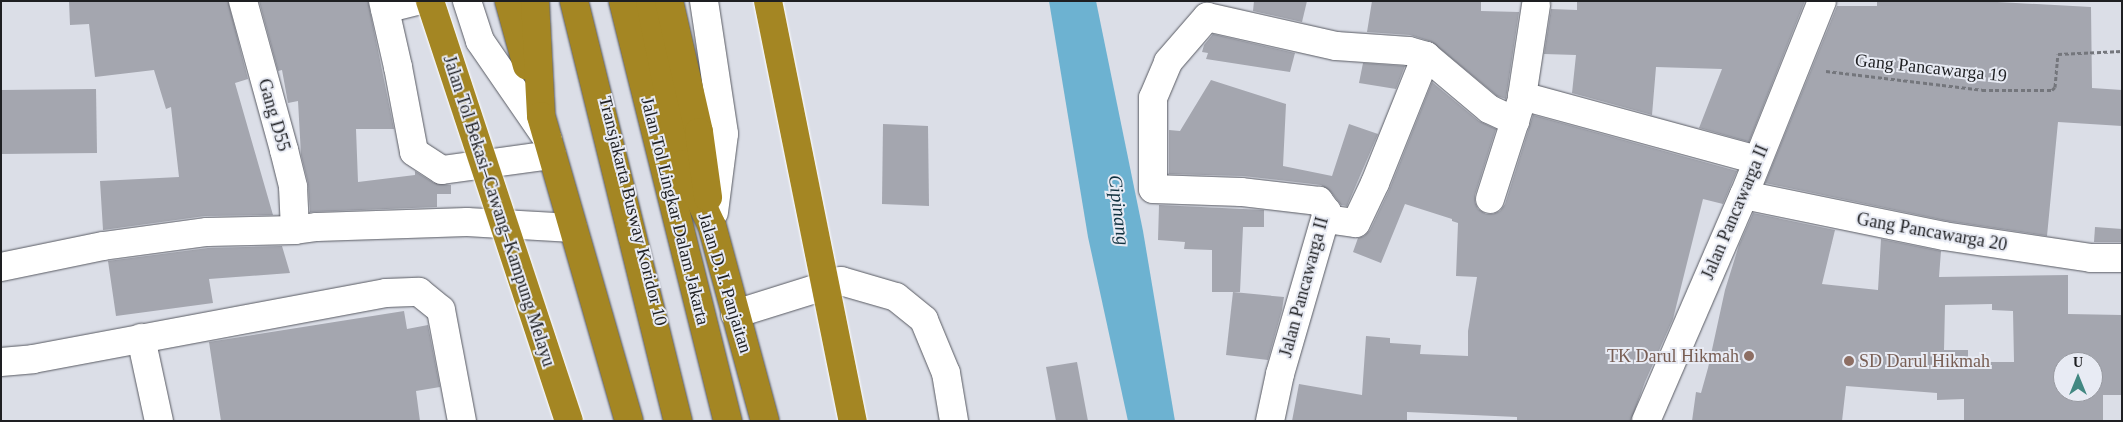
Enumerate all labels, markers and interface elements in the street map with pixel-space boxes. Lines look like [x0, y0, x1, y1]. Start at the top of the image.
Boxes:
street label: Gang Pancawarga 19 [1854, 49, 2008, 87]
street label: Jalan Tol Bekasi–Cawang–Kampung Melayu [438, 53, 560, 369]
street label: Gang D55 [253, 76, 295, 154]
street label: Transjakarta Busway Koridor 10 [594, 94, 672, 328]
street label: Jalan Tol Lingkar Dalam Jakarta [636, 95, 714, 327]
street label: Jalan Pancawarga II [1697, 141, 1773, 283]
water label: Cipinang [1103, 174, 1135, 246]
street label: Gang Pancawarga 20 [1855, 208, 2009, 256]
street label: Jalan D. I. Panjaitan [693, 210, 757, 356]
street label: Jalan Pancawarga II [1275, 214, 1333, 360]
place label: TK Darul Hikmah [1607, 345, 1739, 367]
marker: TK Darul Hikmah [1743, 350, 1755, 362]
place label: SD Darul Hikmah [1859, 350, 1990, 372]
north arrow [2053, 352, 2103, 402]
marker: SD Darul Hikmah [1843, 355, 1855, 367]
text: U [2073, 355, 2083, 370]

